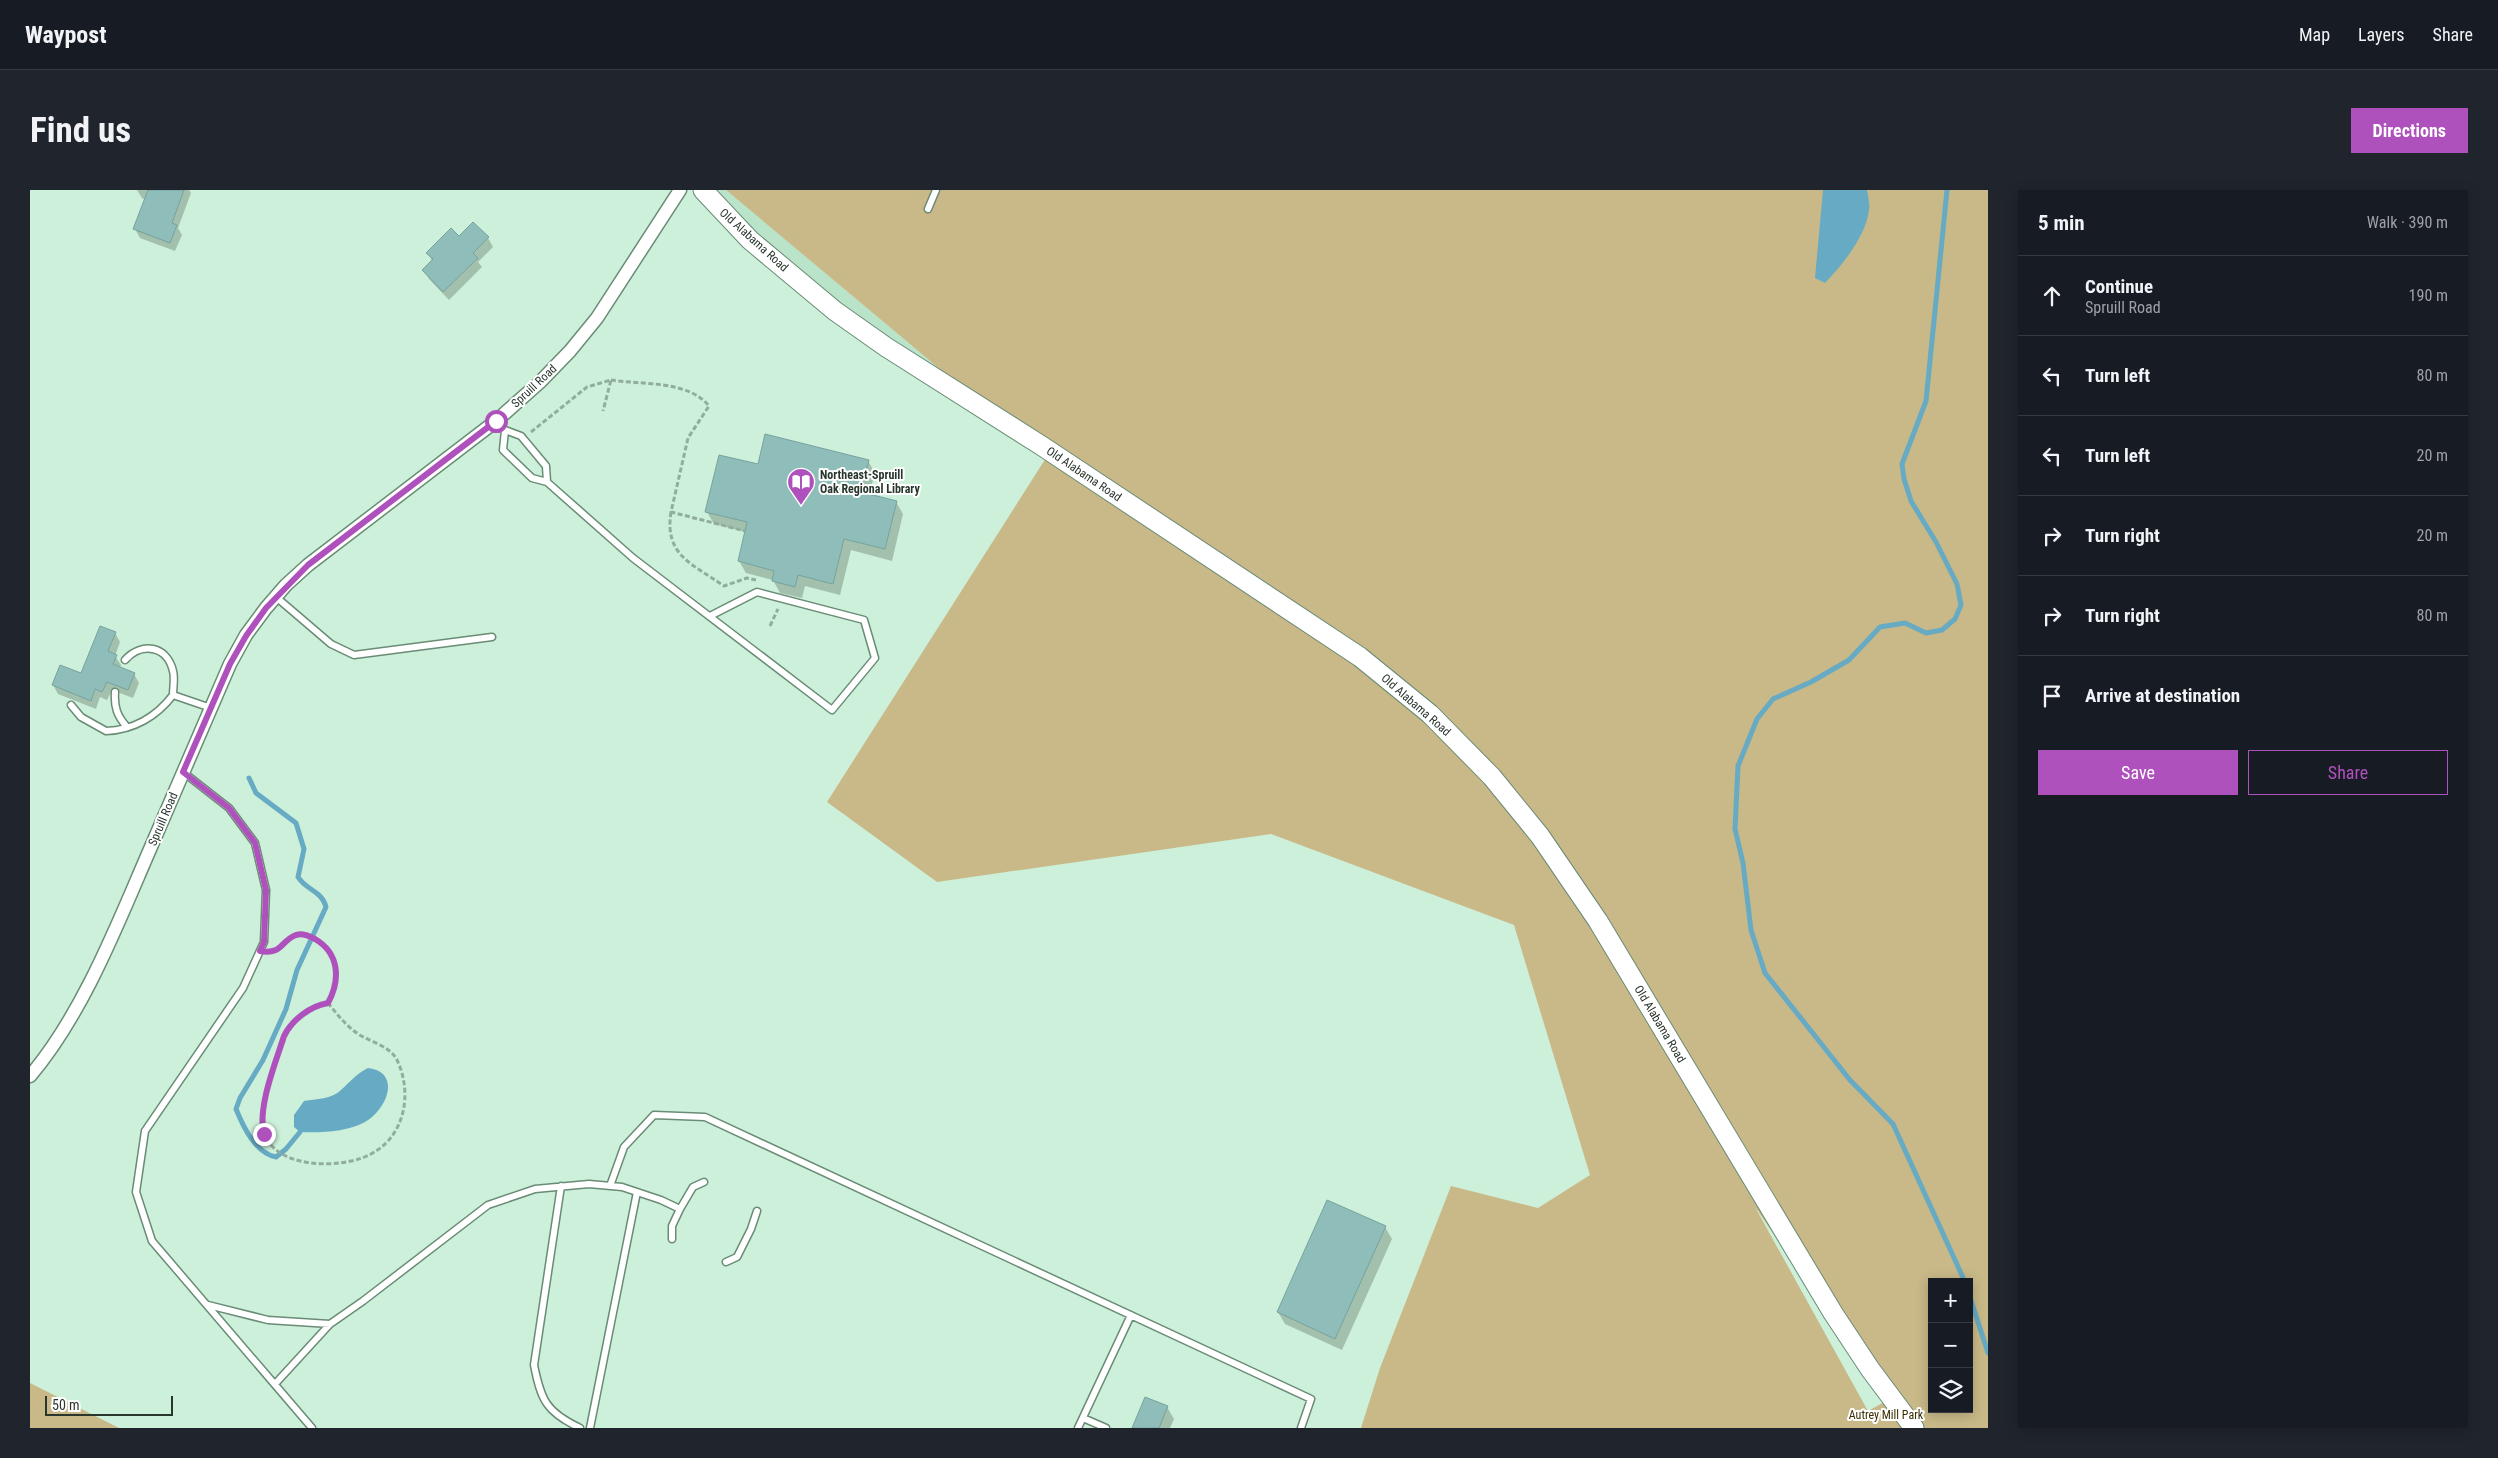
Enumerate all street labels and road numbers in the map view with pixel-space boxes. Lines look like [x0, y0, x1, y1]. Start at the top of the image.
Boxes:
street label: Old Alabama Road [717, 206, 791, 274]
street label: Spruill Road [508, 362, 560, 410]
street label: Old Alabama Road [1044, 444, 1124, 504]
street label: Old Alabama Road [1378, 671, 1454, 739]
street label: Spruill Road [145, 790, 181, 848]
street label: Old Alabama Road [1631, 983, 1689, 1065]

